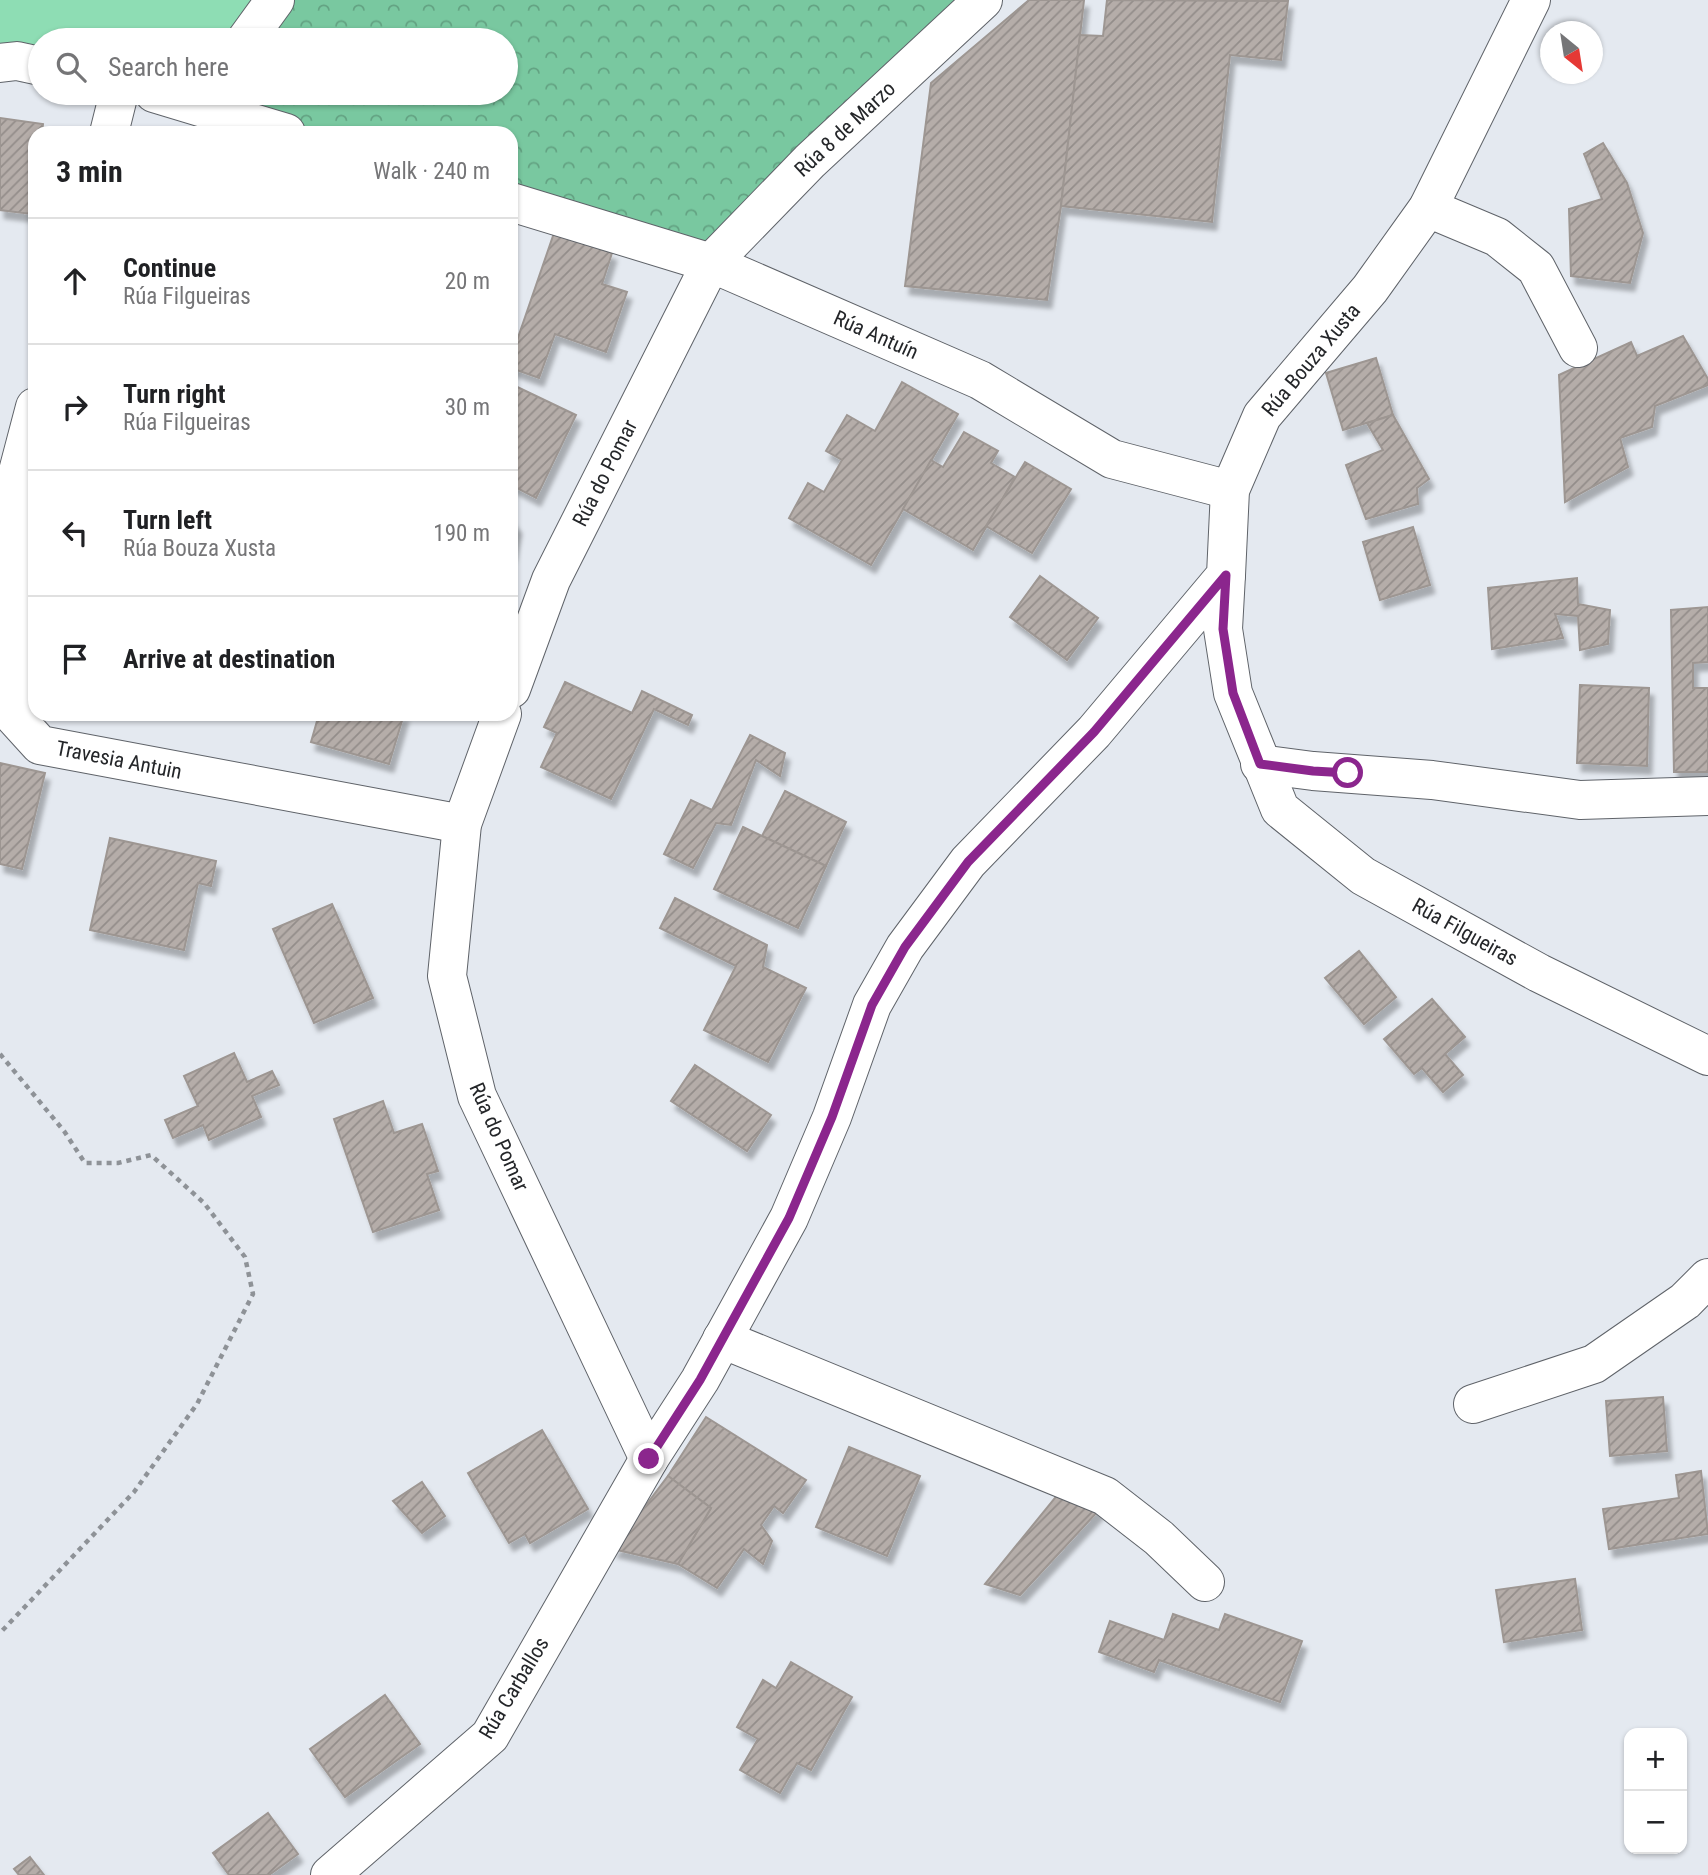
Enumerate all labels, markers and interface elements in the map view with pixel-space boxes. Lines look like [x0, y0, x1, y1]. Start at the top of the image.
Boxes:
north arrow [1540, 21, 1603, 84]
search box [28, 28, 518, 105]
icon: search [52, 48, 90, 86]
text: Search here [108, 52, 229, 82]
street label: Rúa 8 de Marzo [790, 76, 900, 182]
text: 3 min [56, 154, 123, 189]
text: Walk · 240 m [373, 158, 490, 185]
text: Continue [123, 253, 216, 283]
icon: ahead [56, 262, 94, 300]
text: 20 m [445, 268, 490, 295]
text: Rúa Filgueiras [123, 283, 251, 310]
street label: Rúa Bouza Xusta [1257, 299, 1365, 421]
street label: Rúa Antuín [830, 306, 922, 364]
text: Turn right [123, 379, 225, 409]
icon: right [56, 388, 94, 426]
text: 30 m [445, 394, 490, 421]
text: Rúa Filgueiras [123, 409, 251, 436]
street label: Rúa do Pomar [568, 416, 642, 530]
text: Turn left [123, 505, 212, 535]
icon: left [56, 514, 94, 552]
text: 190 m [433, 520, 490, 547]
text: Rúa Bouza Xusta [123, 535, 276, 562]
icon: arrive [56, 640, 94, 678]
text: Arrive at destination [123, 644, 335, 674]
street label: Travesia Antuin [54, 736, 184, 784]
route start [1332, 757, 1363, 788]
street label: Rúa Filgueiras [1408, 893, 1522, 971]
street label: Rúa do Pomar [464, 1079, 534, 1195]
route end [633, 1443, 664, 1474]
street label: Rúa Carballos [474, 1633, 554, 1743]
map controls [1624, 1728, 1687, 1854]
button: + [1624, 1728, 1687, 1791]
button: − [1624, 1791, 1687, 1854]

